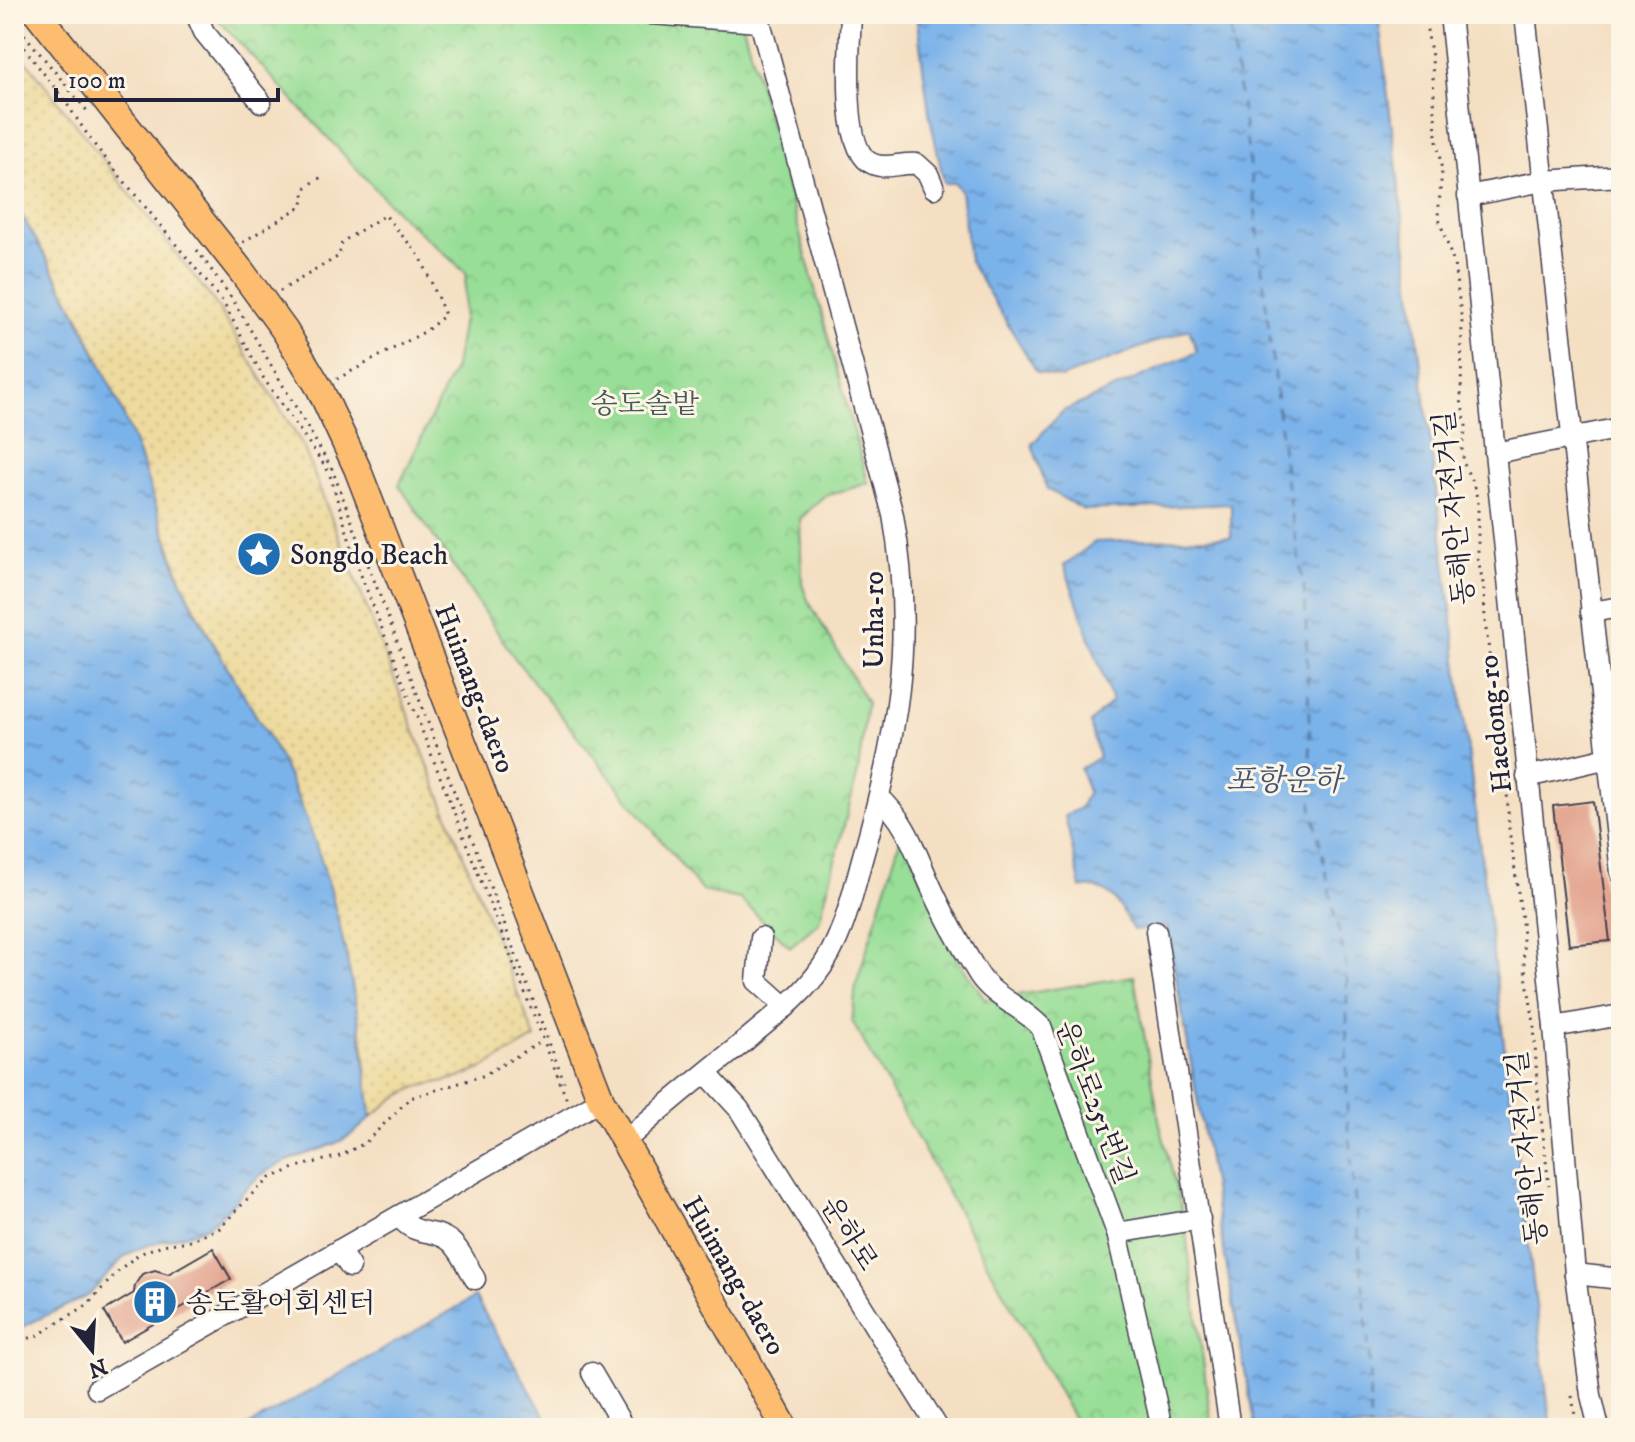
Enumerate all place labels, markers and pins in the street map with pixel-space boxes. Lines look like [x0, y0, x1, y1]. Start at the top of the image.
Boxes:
place icon: Songdo Beach [235, 530, 283, 578]
place label: Songdo Beach [290, 538, 448, 573]
building icon: 송도활어회센터 [131, 1278, 179, 1326]
place label: 송도활어회센터 [186, 1286, 375, 1321]

